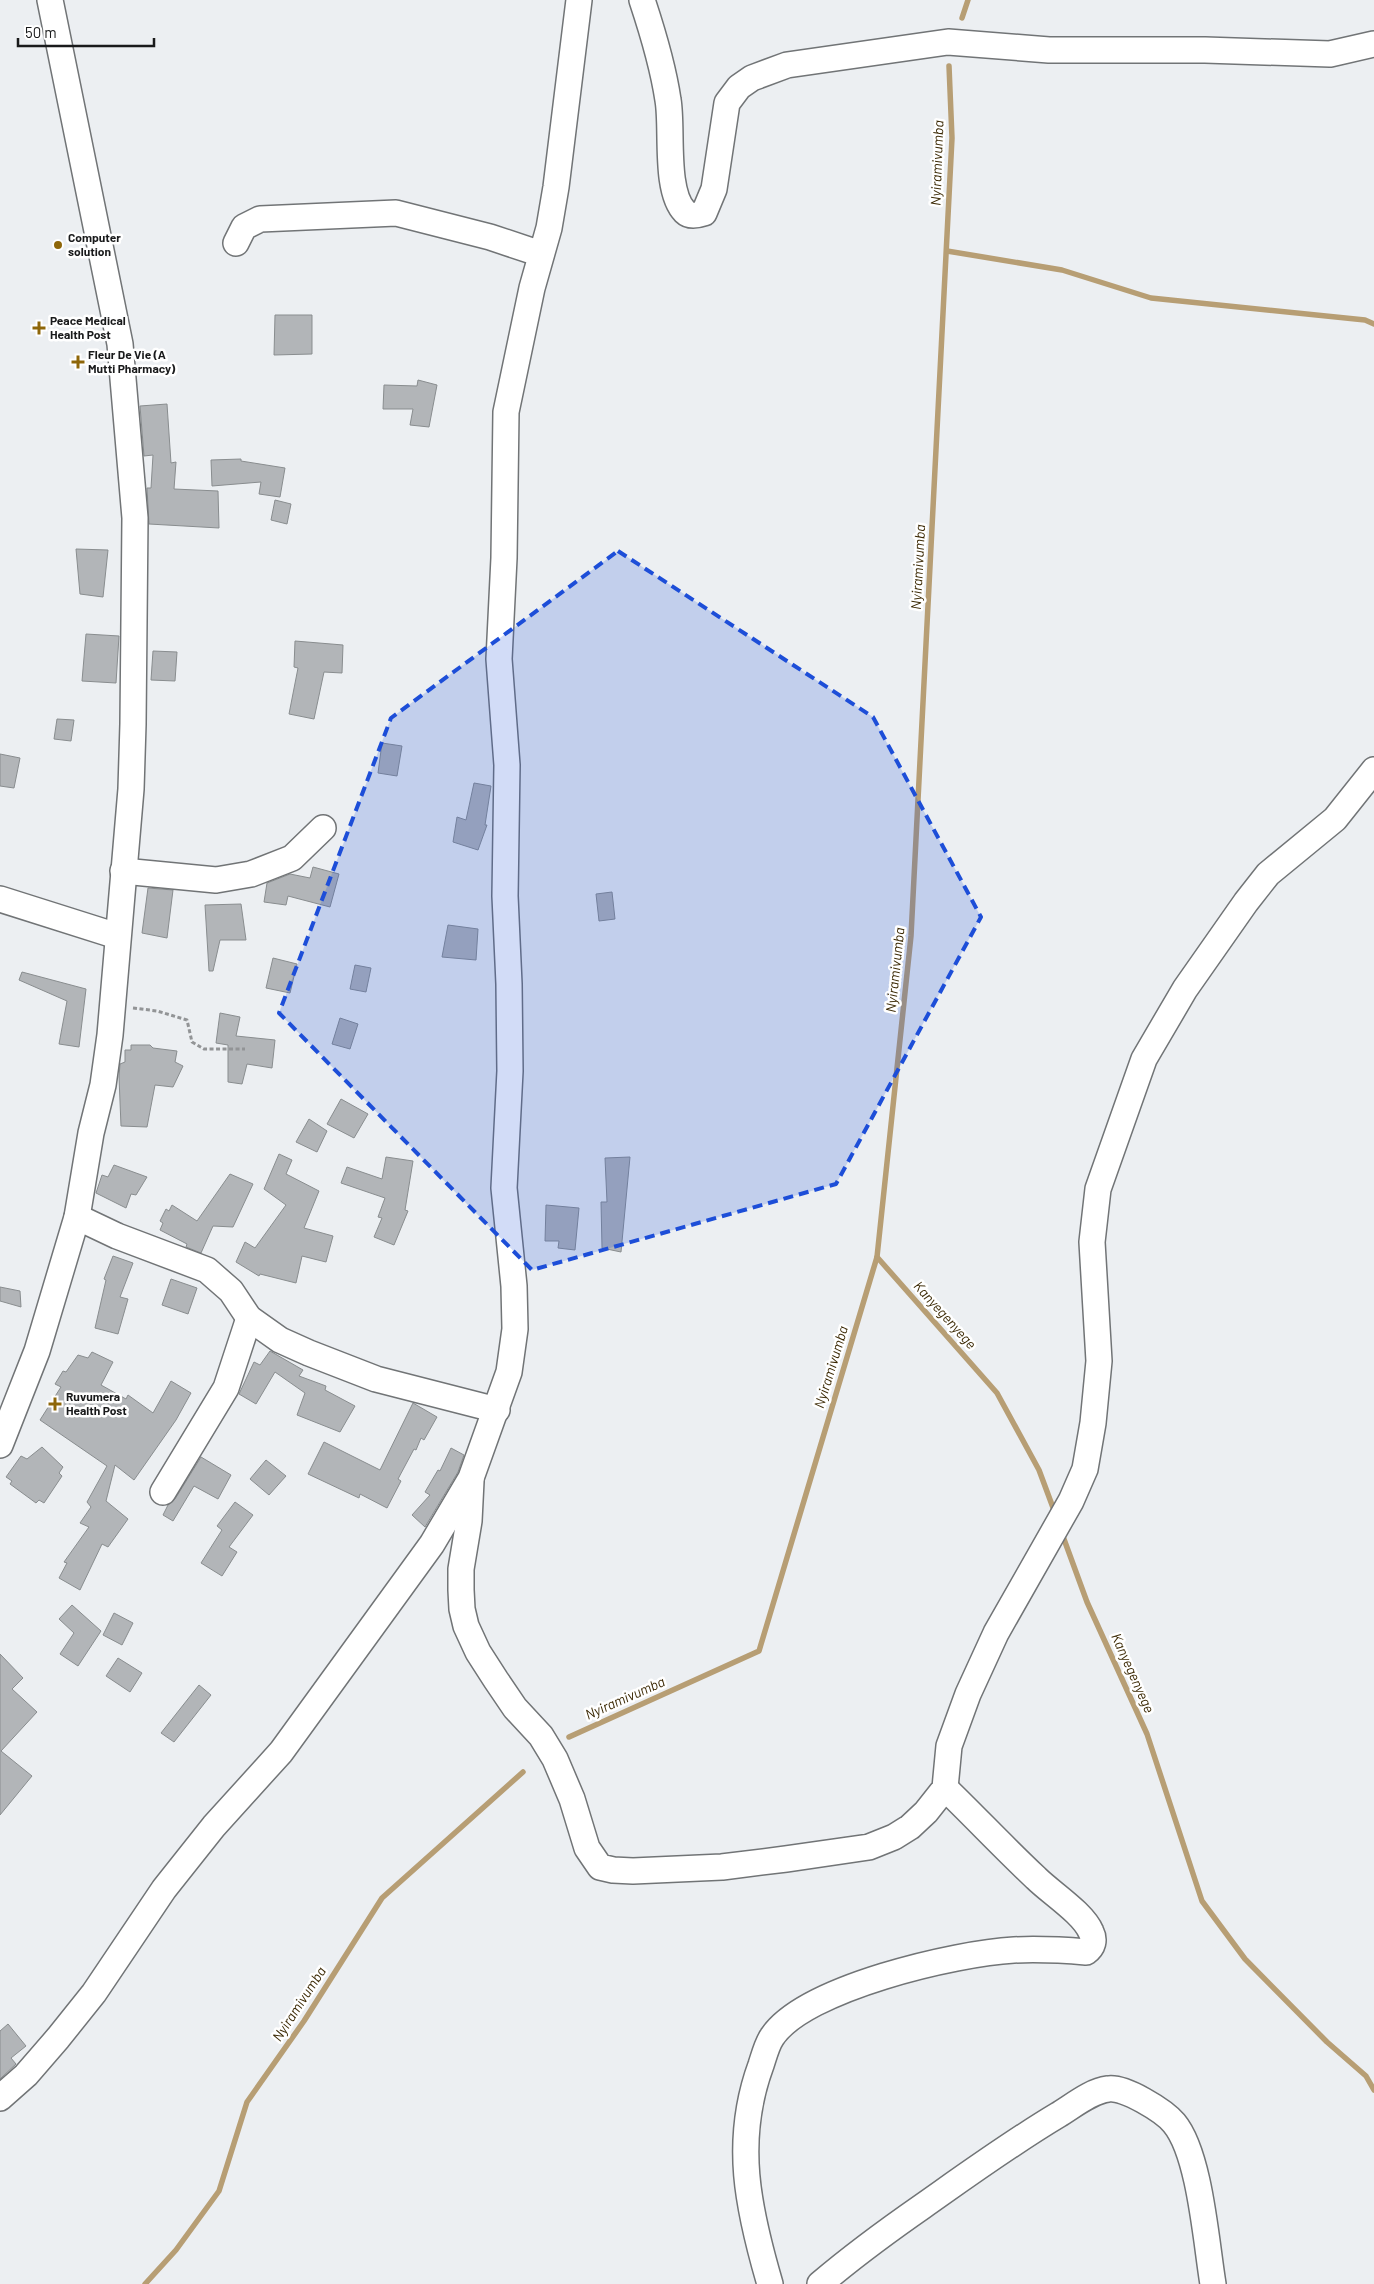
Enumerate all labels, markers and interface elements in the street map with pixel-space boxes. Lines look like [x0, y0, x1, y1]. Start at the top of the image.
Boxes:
scale bar [18, 15, 154, 47]
text: 50 m [25, 23, 57, 41]
water label: Nyiramivumba [927, 120, 946, 206]
place label: Computer solution [68, 230, 121, 258]
marker: Computer solution [52, 239, 64, 251]
place label: Peace Medical Health Post [50, 313, 126, 341]
marker: Peace Medical Health Post [32, 321, 46, 335]
place label: Fleur De Vie (A Mutti Pharmacy) [88, 347, 176, 375]
marker: Fleur De Vie (A Mutti Pharmacy) [72, 356, 84, 368]
water label: Nyiramivumba [907, 524, 928, 610]
water label: Nyiramivumba [882, 927, 907, 1013]
water label: Kanyegenyege [910, 1277, 980, 1352]
water label: Nyiramivumba [810, 1323, 851, 1410]
place label: Ruvumera Health Post [66, 1389, 127, 1417]
marker: Ruvumera Health Post [48, 1397, 62, 1411]
water label: Kanyegenyege [1108, 1630, 1159, 1715]
water label: Nyiramivumba [582, 1672, 667, 1723]
water label: Nyiramivumba [268, 1963, 329, 2044]

